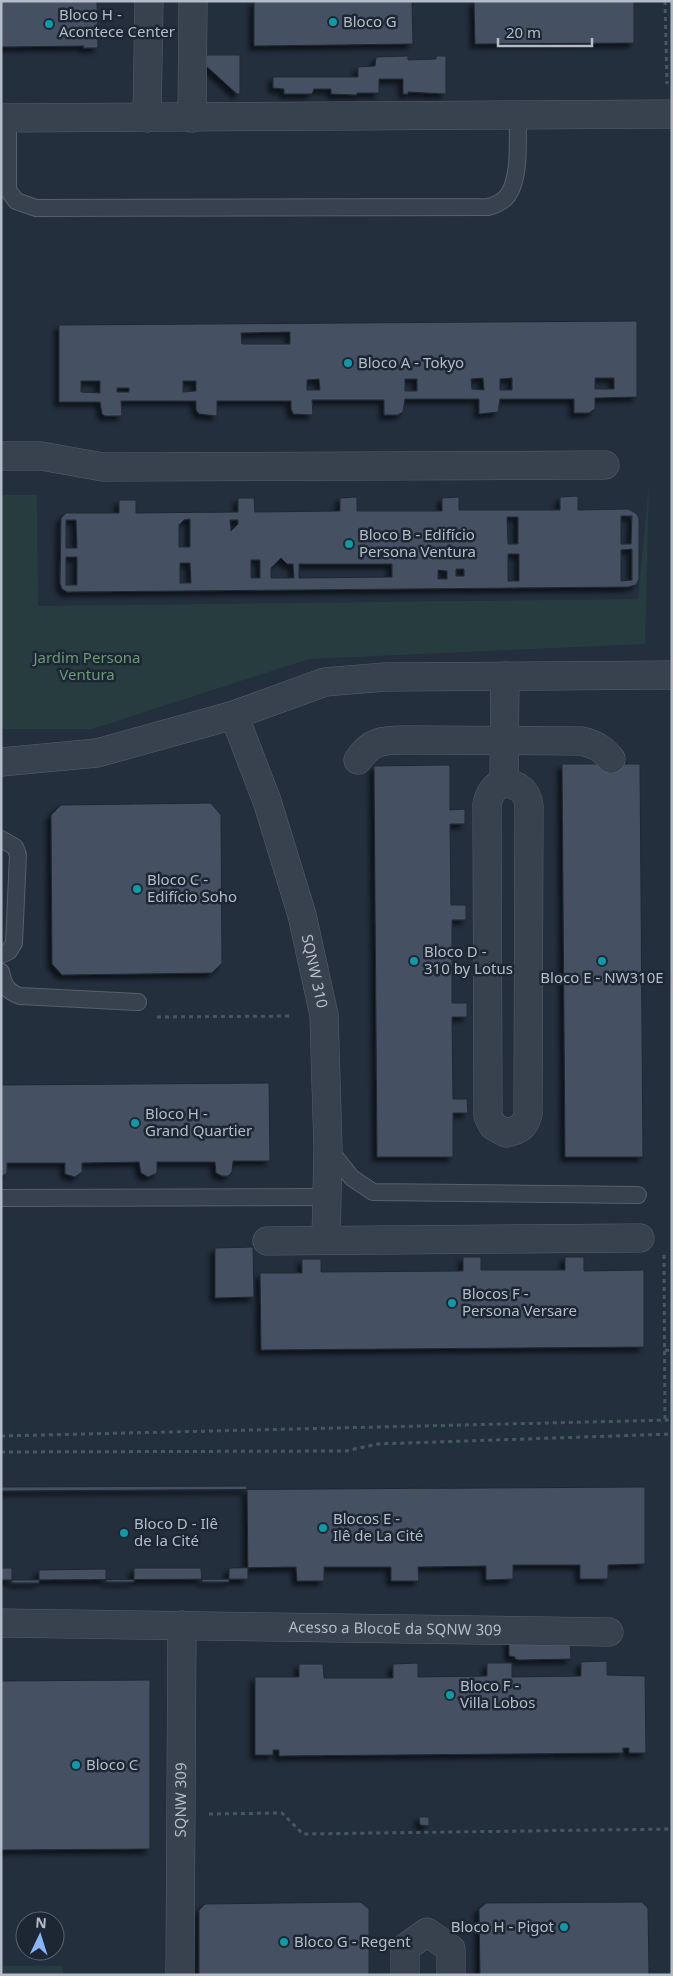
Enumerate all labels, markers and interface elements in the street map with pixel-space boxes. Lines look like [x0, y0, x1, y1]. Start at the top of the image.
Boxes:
place label: Bloco H - Acontece Center [59, 4, 175, 41]
place label: Bloco G [343, 11, 397, 31]
scale bar [498, 15, 592, 47]
marker: Bloco G [327, 16, 339, 28]
marker: Bloco H - Acontece Center [43, 18, 55, 30]
text: 20 m [506, 22, 541, 42]
place label: Bloco A - Tokyo [358, 352, 464, 372]
marker: Bloco A - Tokyo [342, 357, 354, 369]
place label: Bloco B - Edifício Persona Ventura [359, 524, 476, 561]
marker: Bloco B - Edifício Persona Ventura [343, 538, 355, 550]
park label: Jardim Persona Ventura [31, 647, 141, 684]
place label: Bloco C - Edifício Soho [147, 869, 237, 906]
marker: Bloco C - Edifício Soho [131, 883, 143, 895]
street label: SQNW 310 [298, 932, 333, 1010]
place label: Bloco D - 310 by Lotus [424, 941, 513, 978]
marker: Bloco D - 310 by Lotus [408, 955, 420, 967]
marker: Bloco E - NW310E [596, 955, 608, 967]
place label: Bloco E - NW310E [540, 967, 664, 987]
place label: Bloco H - Grand Quartier [145, 1103, 252, 1140]
marker: Bloco H - Grand Quartier [129, 1117, 141, 1129]
place label: Blocos F - Persona Versare [462, 1283, 577, 1320]
marker: Blocos F - Persona Versare [446, 1297, 458, 1309]
place label: Blocos E - Ilê de La Cité [333, 1508, 423, 1545]
place label: Bloco D - Ilê de la Cité [134, 1513, 218, 1550]
marker: Blocos E - Ilê de La Cité [317, 1522, 329, 1534]
marker: Bloco D - Ilê de la Cité [118, 1527, 130, 1539]
street label: Acesso a BlocoE da SQNW 309 [288, 1616, 501, 1639]
place label: Bloco F - Villa Lobos [460, 1675, 535, 1712]
marker: Bloco F - Villa Lobos [444, 1689, 456, 1701]
place label: Bloco C [86, 1754, 139, 1774]
marker: Bloco C [70, 1759, 82, 1771]
street label: SQNW 309 [170, 1762, 190, 1838]
north arrow [15, 1911, 65, 1961]
text: N [35, 1913, 47, 1932]
place label: Bloco H - Pigot [451, 1916, 555, 1936]
marker: Bloco H - Pigot [558, 1921, 570, 1933]
place label: Bloco G - Regent [294, 1931, 411, 1951]
marker: Bloco G - Regent [278, 1936, 290, 1948]

